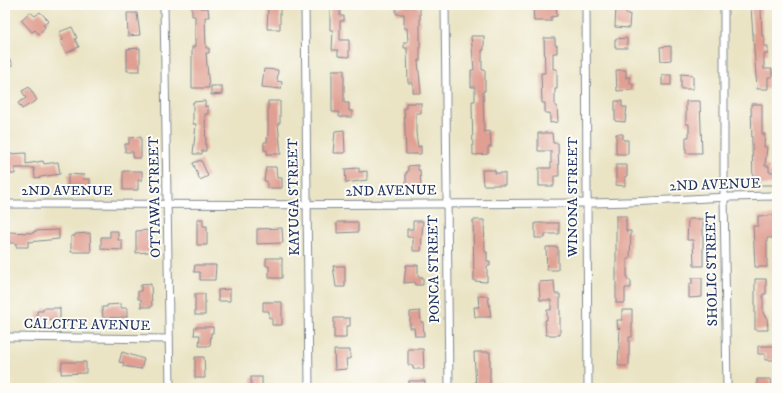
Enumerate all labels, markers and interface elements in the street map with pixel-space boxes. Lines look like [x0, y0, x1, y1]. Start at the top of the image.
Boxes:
street label: OTTAWA STREET [145, 136, 165, 258]
street label: WINONA STREET [564, 136, 582, 258]
street label: KAYUGA STREET [284, 138, 304, 256]
street label: 2ND AVENUE [669, 174, 761, 196]
street label: 2ND AVENUE [345, 181, 437, 201]
street label: 2ND AVENUE [21, 182, 113, 200]
street label: SHOLIC STREET [702, 211, 722, 326]
street label: PONCA STREET [424, 214, 444, 323]
street label: CALCITE AVENUE [24, 315, 150, 335]

